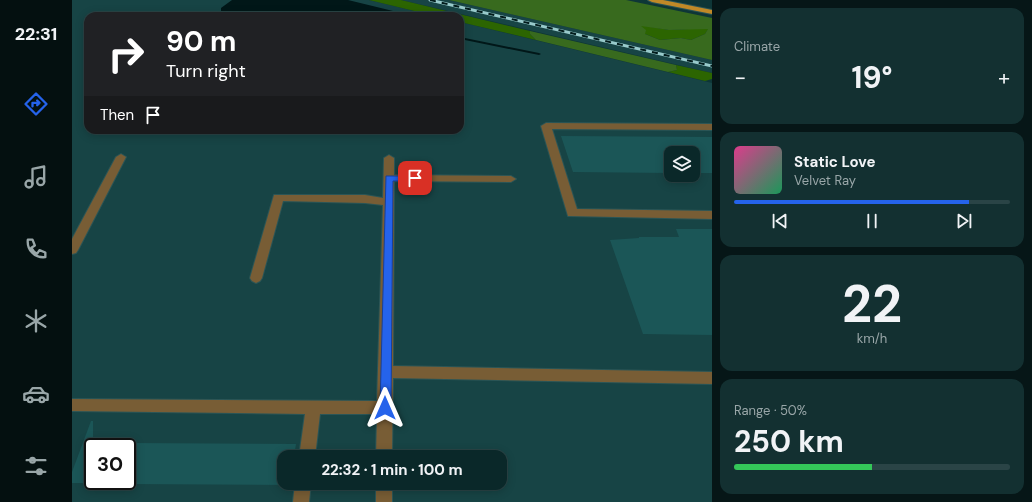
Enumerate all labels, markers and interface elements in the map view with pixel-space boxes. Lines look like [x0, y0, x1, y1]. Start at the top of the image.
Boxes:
text: 22:31 [15, 22, 57, 46]
text: 90 m [166, 23, 236, 60]
icon: right [100, 28, 152, 80]
text: Climate [734, 38, 780, 55]
text: 19° [852, 58, 892, 97]
text: Turn right [166, 59, 246, 83]
text: − [734, 63, 746, 92]
text: + [998, 63, 1010, 92]
icon: directions [22, 90, 50, 118]
icon: arrive [142, 104, 164, 126]
text: Then [100, 105, 134, 125]
map controls [664, 146, 700, 182]
button: layers [664, 146, 700, 182]
text: Static Love [794, 152, 875, 172]
pin [398, 161, 432, 195]
icon: music [22, 163, 50, 191]
icon: arrive [404, 167, 426, 189]
text: Velvet Ray [794, 172, 856, 189]
icon: previous [769, 210, 791, 232]
icon: pause [861, 210, 883, 232]
icon: next [953, 210, 975, 232]
icon: phone [22, 235, 50, 263]
text: 22 [842, 270, 902, 338]
icon: climate [22, 307, 50, 335]
text: km/h [857, 330, 887, 347]
icon: car [22, 380, 50, 408]
position arrow [364, 387, 406, 429]
text: Range · 50% [734, 402, 807, 419]
text: 250 km [734, 422, 844, 461]
speed limit sign: 30 [84, 438, 136, 490]
icon: filters [22, 452, 50, 480]
text: 22:32 · 1 min · 100 m [321, 460, 463, 480]

